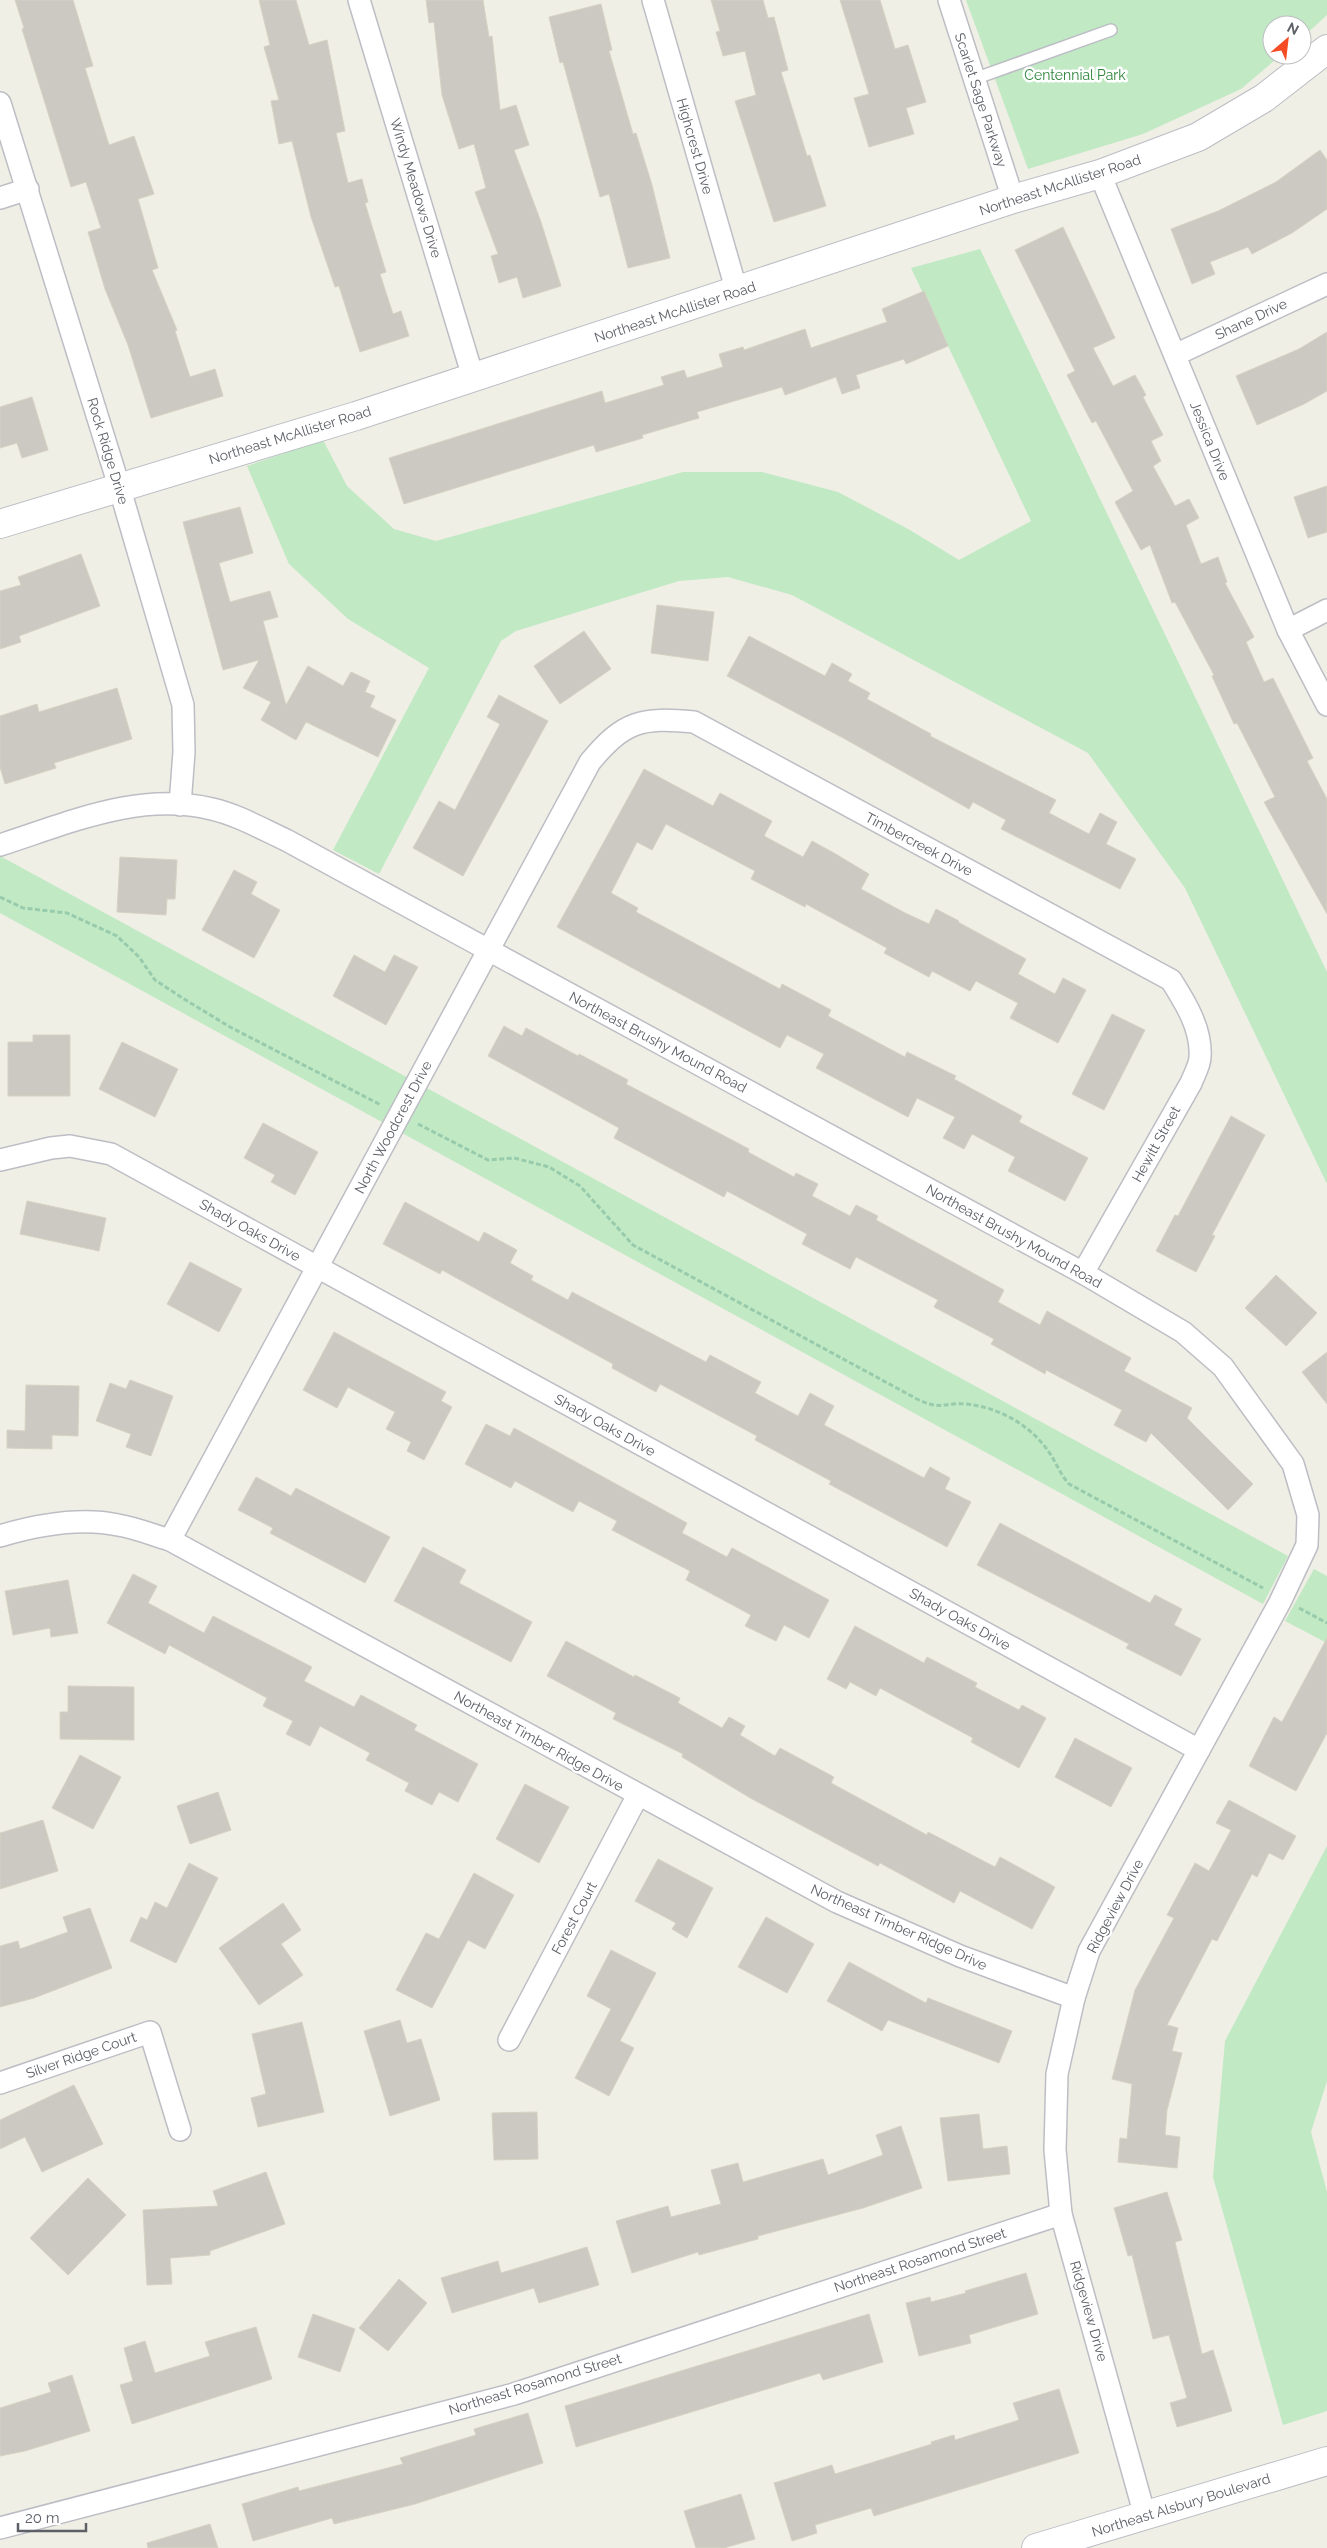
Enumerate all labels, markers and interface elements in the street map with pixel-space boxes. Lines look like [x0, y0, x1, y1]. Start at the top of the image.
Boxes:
north arrow [1262, 15, 1312, 65]
text: N [1285, 19, 1302, 38]
street label: Scarlet Sage Parkway [952, 31, 1010, 170]
park label: Centennial Park [1024, 67, 1126, 83]
street label: Highcrest Drive [674, 96, 716, 196]
street label: Windy Meadows Drive [387, 116, 445, 260]
street label: Northeast McAllister Road [977, 151, 1143, 219]
street label: Northeast McAllister Road [592, 278, 758, 346]
street label: Shane Drive [1212, 295, 1290, 343]
street label: Rock Ridge Drive [84, 396, 132, 506]
street label: Jessica Drive [1187, 399, 1233, 483]
street label: Northeast McAllister Road [207, 403, 373, 467]
street label: Timbercreek Drive [863, 809, 975, 879]
street label: Northeast Brushy Mound Road [567, 988, 749, 1096]
street label: North Woodcrest Drive [351, 1058, 435, 1196]
street label: Hewitt Street [1129, 1103, 1184, 1185]
street label: Northeast Brushy Mound Road [923, 1181, 1105, 1291]
street label: Shady Oaks Drive [197, 1196, 303, 1264]
street label: Shady Oaks Drive [552, 1391, 658, 1459]
street label: Shady Oaks Drive [907, 1585, 1013, 1653]
street label: Northeast Timber Ridge Drive [451, 1688, 627, 1794]
street label: Ridgeview Drive [1084, 1856, 1146, 1956]
street label: Forest Court [548, 1879, 600, 1957]
street label: Northeast Timber Ridge Drive [808, 1881, 990, 1973]
street label: Silver Ridge Court [24, 2028, 139, 2081]
street label: Northeast Rosamond Street [832, 2225, 1008, 2295]
street label: Ridgeview Drive [1067, 2259, 1111, 2363]
street label: Northeast Rosamond Street [447, 2350, 624, 2418]
street label: Northeast Alsbury Boulevard [1090, 2470, 1272, 2540]
scale bar [18, 2500, 85, 2532]
text: 20 m [25, 2509, 60, 2527]

